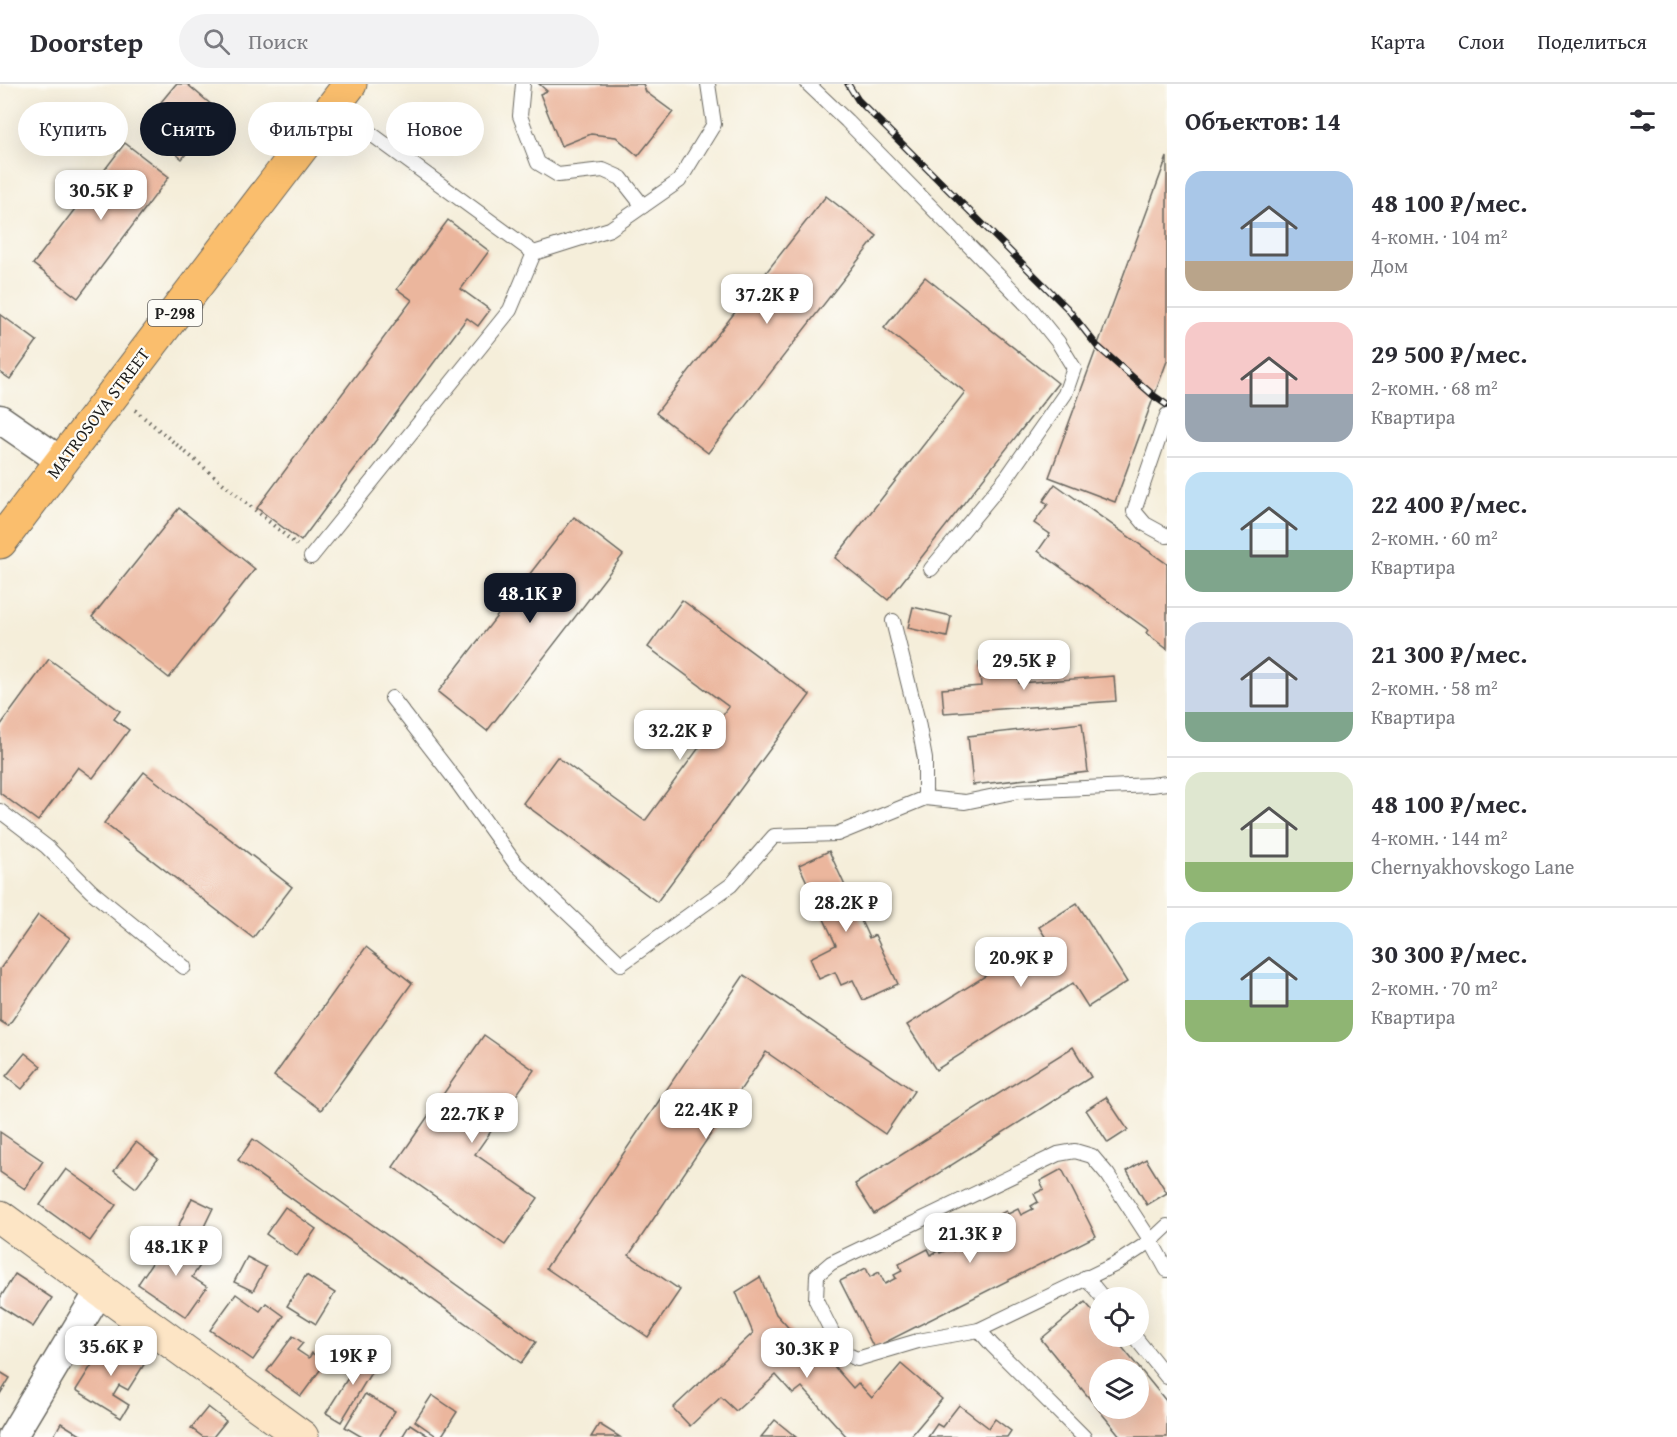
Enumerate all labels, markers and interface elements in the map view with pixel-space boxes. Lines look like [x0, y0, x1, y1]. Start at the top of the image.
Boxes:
search box [179, 14, 599, 68]
text: Doorstep [30, 21, 143, 62]
icon: search [200, 25, 233, 58]
text: Поиск [248, 25, 308, 57]
text: Карта [1371, 26, 1425, 57]
text: Слои [1458, 26, 1504, 57]
text: Поделиться [1537, 26, 1647, 57]
text: Объектов: 14 [1185, 101, 1341, 140]
chip: Купить [18, 102, 128, 156]
chip: Снять [140, 102, 236, 156]
chip: Фильтры [248, 102, 374, 156]
chip: Новое [386, 102, 484, 156]
icon: filters [1626, 104, 1659, 137]
pin: 30.5K ₽ [46, 170, 156, 221]
text: 30.5K ₽ [69, 175, 133, 204]
text: 48 100 ₽/мес. [1371, 183, 1527, 222]
icon: home [1233, 195, 1305, 267]
text: 4-комн. · 104 m² [1371, 222, 1507, 251]
text: Дом [1371, 251, 1408, 280]
pin: 37.2K ₽ [712, 274, 822, 325]
text: 37.2K ₽ [735, 279, 799, 308]
road number: Р-298 [148, 300, 202, 326]
text: 29 500 ₽/мес. [1371, 334, 1527, 373]
street label: MATROSOVA STREET [40, 342, 156, 484]
icon: home [1233, 346, 1305, 418]
text: 2-комн. · 68 m² [1371, 373, 1498, 402]
text: Квартира [1371, 402, 1455, 431]
text: 22 400 ₽/мес. [1371, 484, 1527, 523]
icon: home [1233, 496, 1305, 568]
text: 2-комн. · 60 m² [1371, 523, 1498, 552]
text: Квартира [1371, 552, 1455, 581]
pin: 48.1K ₽ [475, 573, 585, 624]
text: 48.1K ₽ [498, 578, 562, 607]
text: 21 300 ₽/мес. [1371, 634, 1527, 673]
pin: 29.5K ₽ [969, 640, 1079, 691]
text: 29.5K ₽ [992, 645, 1056, 674]
icon: home [1233, 646, 1305, 718]
text: 2-комн. · 58 m² [1371, 673, 1498, 702]
text: Квартира [1371, 702, 1455, 731]
pin: 32.2K ₽ [625, 710, 735, 761]
text: 32.2K ₽ [648, 715, 712, 744]
text: 48 100 ₽/мес. [1371, 784, 1527, 823]
icon: home [1233, 796, 1305, 868]
text: 4-комн. · 144 m² [1371, 823, 1507, 852]
text: Chernyakhovskogo Lane [1371, 852, 1575, 881]
pin: 28.2K ₽ [791, 882, 901, 933]
text: 28.2K ₽ [814, 887, 878, 916]
text: 30 300 ₽/мес. [1371, 934, 1527, 973]
pin: 20.9K ₽ [966, 937, 1076, 988]
text: 20.9K ₽ [989, 942, 1053, 971]
icon: home [1233, 946, 1305, 1018]
text: 2-комн. · 70 m² [1371, 973, 1498, 1002]
text: Квартира [1371, 1002, 1455, 1031]
pin: 22.4K ₽ [651, 1089, 761, 1140]
pin: 22.7K ₽ [417, 1093, 527, 1144]
text: 22.4K ₽ [674, 1094, 738, 1123]
text: 22.7K ₽ [440, 1098, 504, 1127]
pin: 21.3K ₽ [915, 1213, 1025, 1264]
text: 21.3K ₽ [938, 1218, 1002, 1247]
pin: 48.1K ₽ [121, 1226, 231, 1277]
text: 48.1K ₽ [144, 1231, 208, 1260]
map controls [1089, 1287, 1149, 1419]
button: locate [1089, 1287, 1149, 1347]
pin: 35.6K ₽ [56, 1326, 166, 1377]
pin: 30.3K ₽ [752, 1328, 862, 1379]
text: 35.6K ₽ [79, 1331, 143, 1360]
text: 30.3K ₽ [775, 1333, 839, 1362]
pin: 19K ₽ [311, 1335, 395, 1386]
text: 19K ₽ [329, 1340, 377, 1369]
button: layers [1089, 1359, 1149, 1419]

